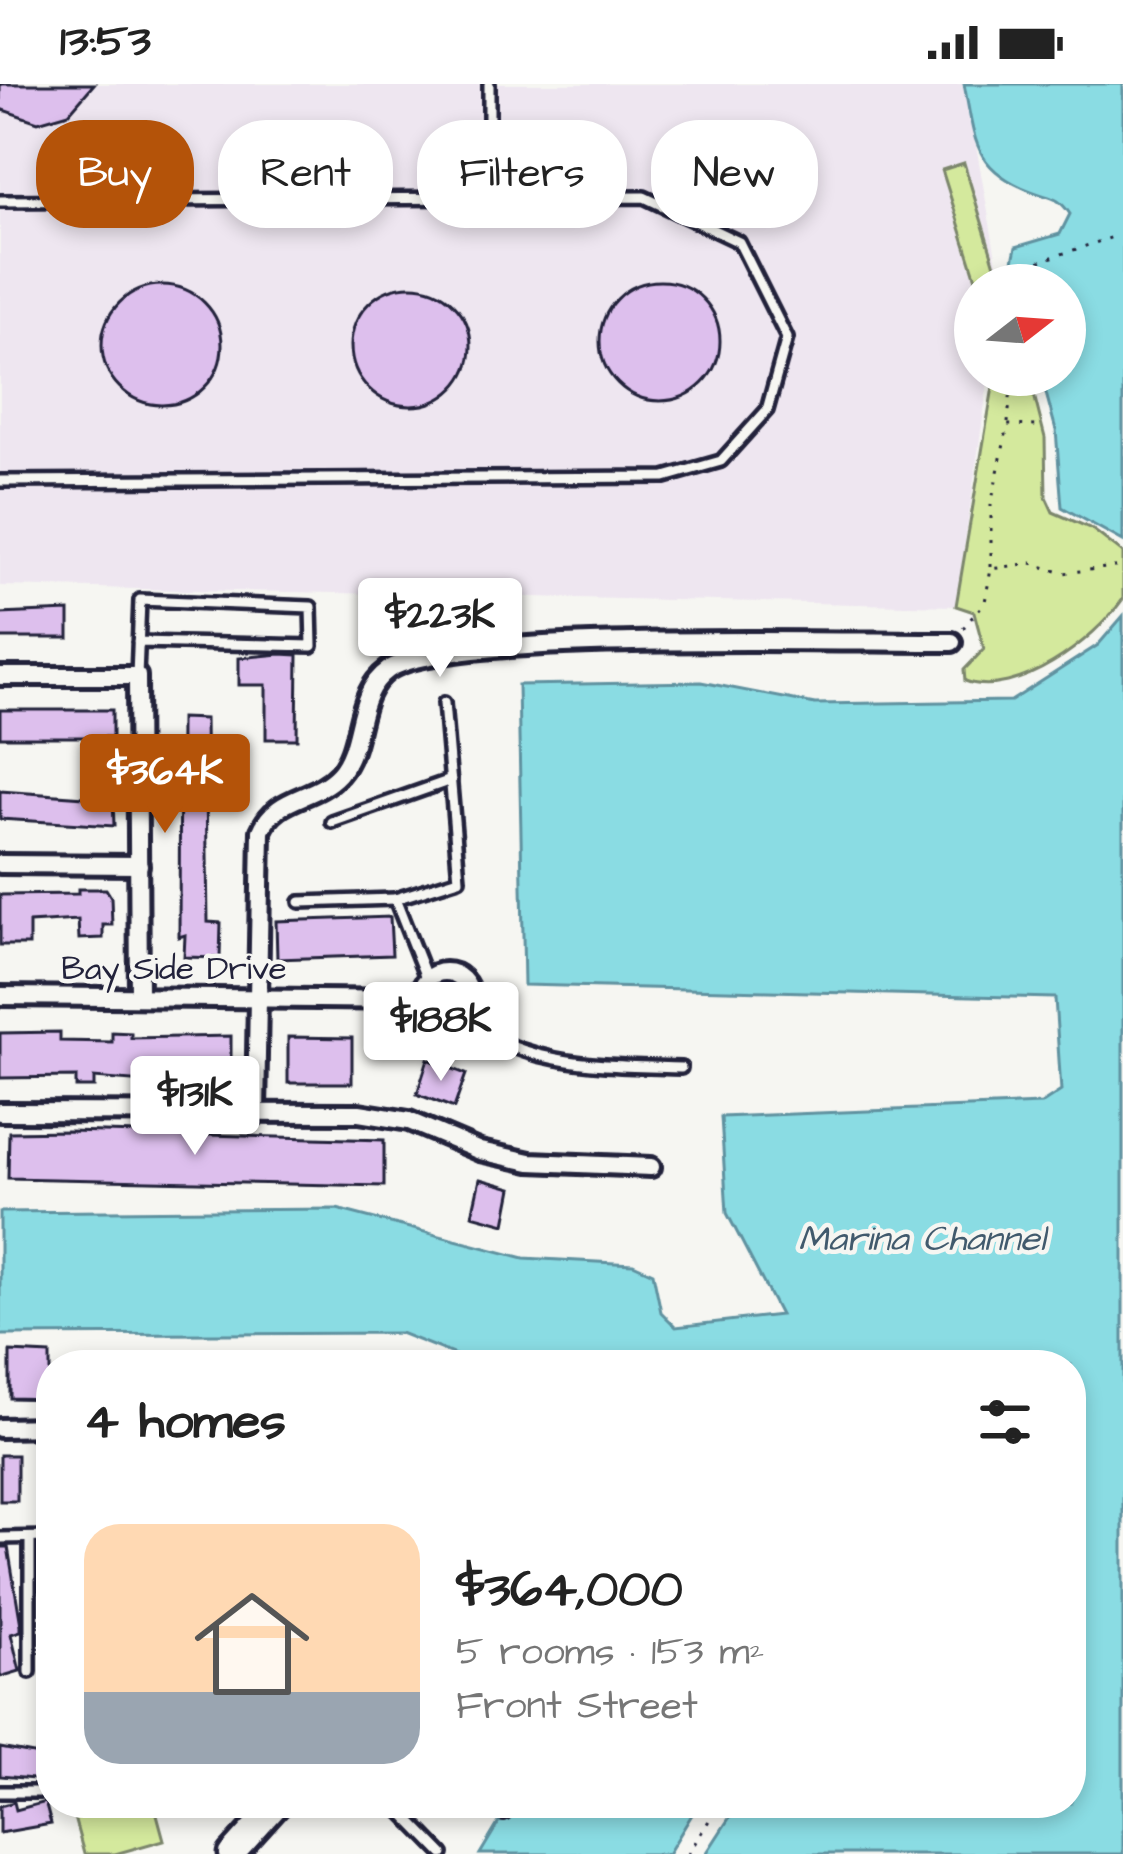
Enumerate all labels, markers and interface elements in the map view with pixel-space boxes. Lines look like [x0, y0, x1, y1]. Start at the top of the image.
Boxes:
text: 13:53 [60, 11, 151, 73]
chip: Buy [36, 120, 194, 228]
chip: Rent [218, 120, 393, 228]
chip: Filters [417, 120, 627, 228]
chip: New [651, 120, 818, 228]
north arrow [954, 264, 1086, 396]
map controls [954, 264, 1086, 396]
pin: $223K [356, 578, 524, 680]
text: $223K [385, 590, 495, 644]
pin: $364K [81, 734, 249, 836]
text: $364K [107, 746, 223, 800]
street label: Bay Side Drive [61, 946, 287, 993]
pin: $188K [357, 982, 525, 1084]
text: $188K [391, 994, 491, 1048]
pin: $131K [111, 1056, 279, 1158]
text: $131K [157, 1068, 233, 1122]
water label: Marina Channel [799, 1214, 1050, 1265]
text: 4 homes [84, 1387, 286, 1458]
icon: filters [972, 1389, 1038, 1455]
text: $364,000 [456, 1555, 683, 1626]
icon: home [180, 1572, 324, 1716]
text: 5 rooms · 153 m² [456, 1626, 764, 1680]
text: Front Street [456, 1680, 698, 1734]

